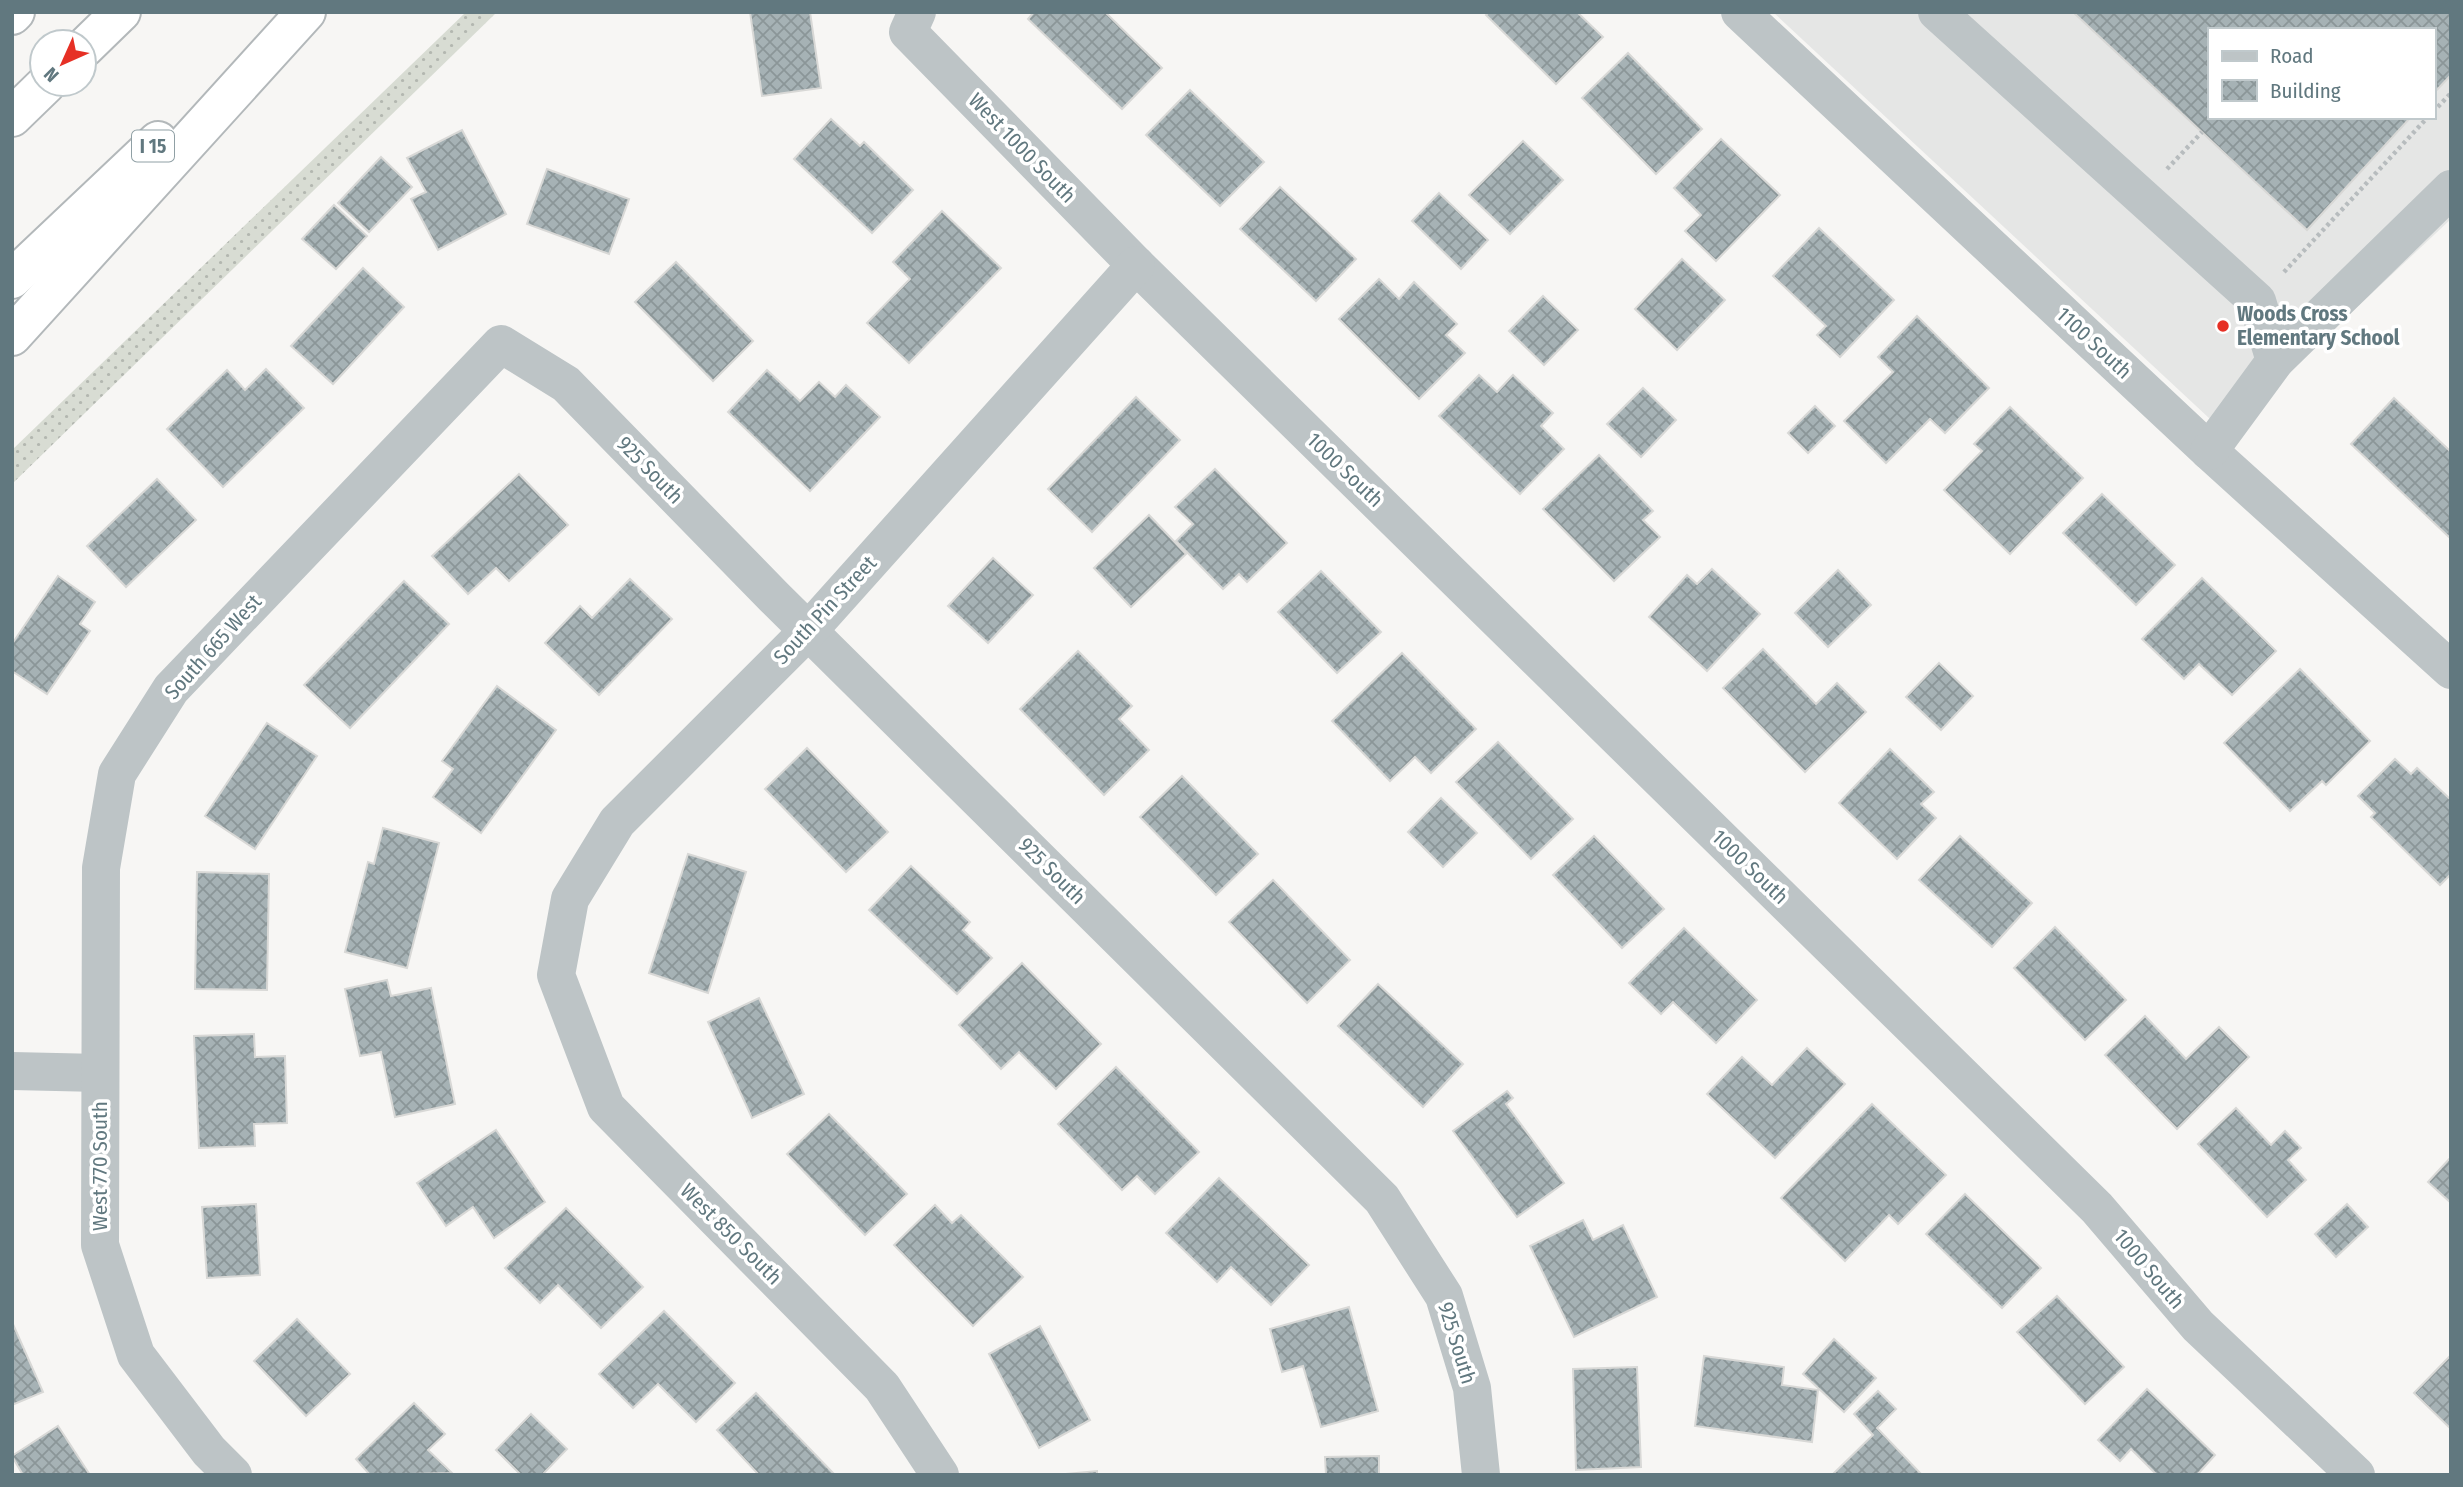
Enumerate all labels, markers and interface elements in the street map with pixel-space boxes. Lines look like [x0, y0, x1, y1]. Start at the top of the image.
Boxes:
north arrow [28, 28, 98, 98]
legend [2208, 28, 2435, 119]
text: Road [2270, 43, 2314, 69]
text: N [39, 63, 63, 87]
text: Building [2270, 78, 2341, 104]
street label: West 1000 South [963, 88, 1081, 208]
road number: I 15 [132, 130, 174, 162]
place label: Woods Cross Elementary School [2237, 301, 2400, 351]
street label: 1100 South [2051, 302, 2137, 384]
marker: Woods Cross Elementary School [2215, 318, 2231, 334]
street label: 1000 South [1301, 427, 1389, 513]
street label: 925 South [611, 431, 689, 509]
street label: South Pin Street [768, 550, 882, 670]
street label: South 665 West [159, 589, 267, 705]
street label: 1000 South [1706, 824, 1794, 910]
street label: 925 South [1013, 832, 1091, 910]
street label: West 770 South [87, 1101, 113, 1231]
street label: West 850 South [675, 1178, 787, 1290]
street label: 1000 South [2108, 1224, 2190, 1314]
street label: 925 South [1432, 1299, 1482, 1387]

